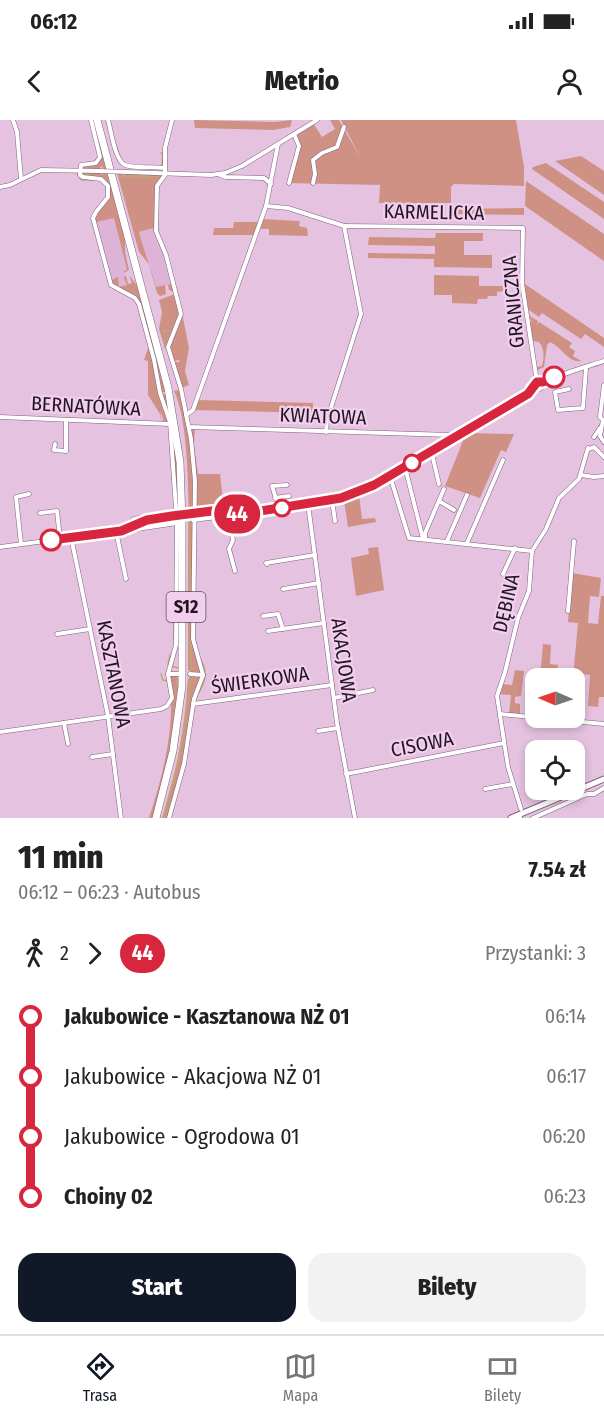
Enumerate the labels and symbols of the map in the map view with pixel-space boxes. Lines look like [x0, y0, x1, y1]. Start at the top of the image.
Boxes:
street label: KARMELICKA [383, 199, 485, 225]
street label: GRANICZNA [497, 254, 529, 349]
unlabelled marker [543, 366, 565, 388]
street label: BERNATÓWKA [30, 391, 142, 421]
street label: KWIATOWA [279, 402, 367, 430]
unlabelled marker [403, 454, 421, 472]
line badge: 44 [210, 494, 264, 534]
unlabelled marker [273, 499, 291, 517]
unlabelled marker [40, 529, 62, 551]
street label: DĘBINA [488, 571, 525, 635]
road number: S12 [166, 592, 206, 622]
street label: AKACJOWA [326, 616, 362, 704]
street label: KASZTANOWA [92, 618, 136, 730]
street label: ŚWIERKOWA [210, 661, 311, 699]
north arrow [525, 668, 585, 728]
street label: CISOWA [389, 726, 456, 762]

